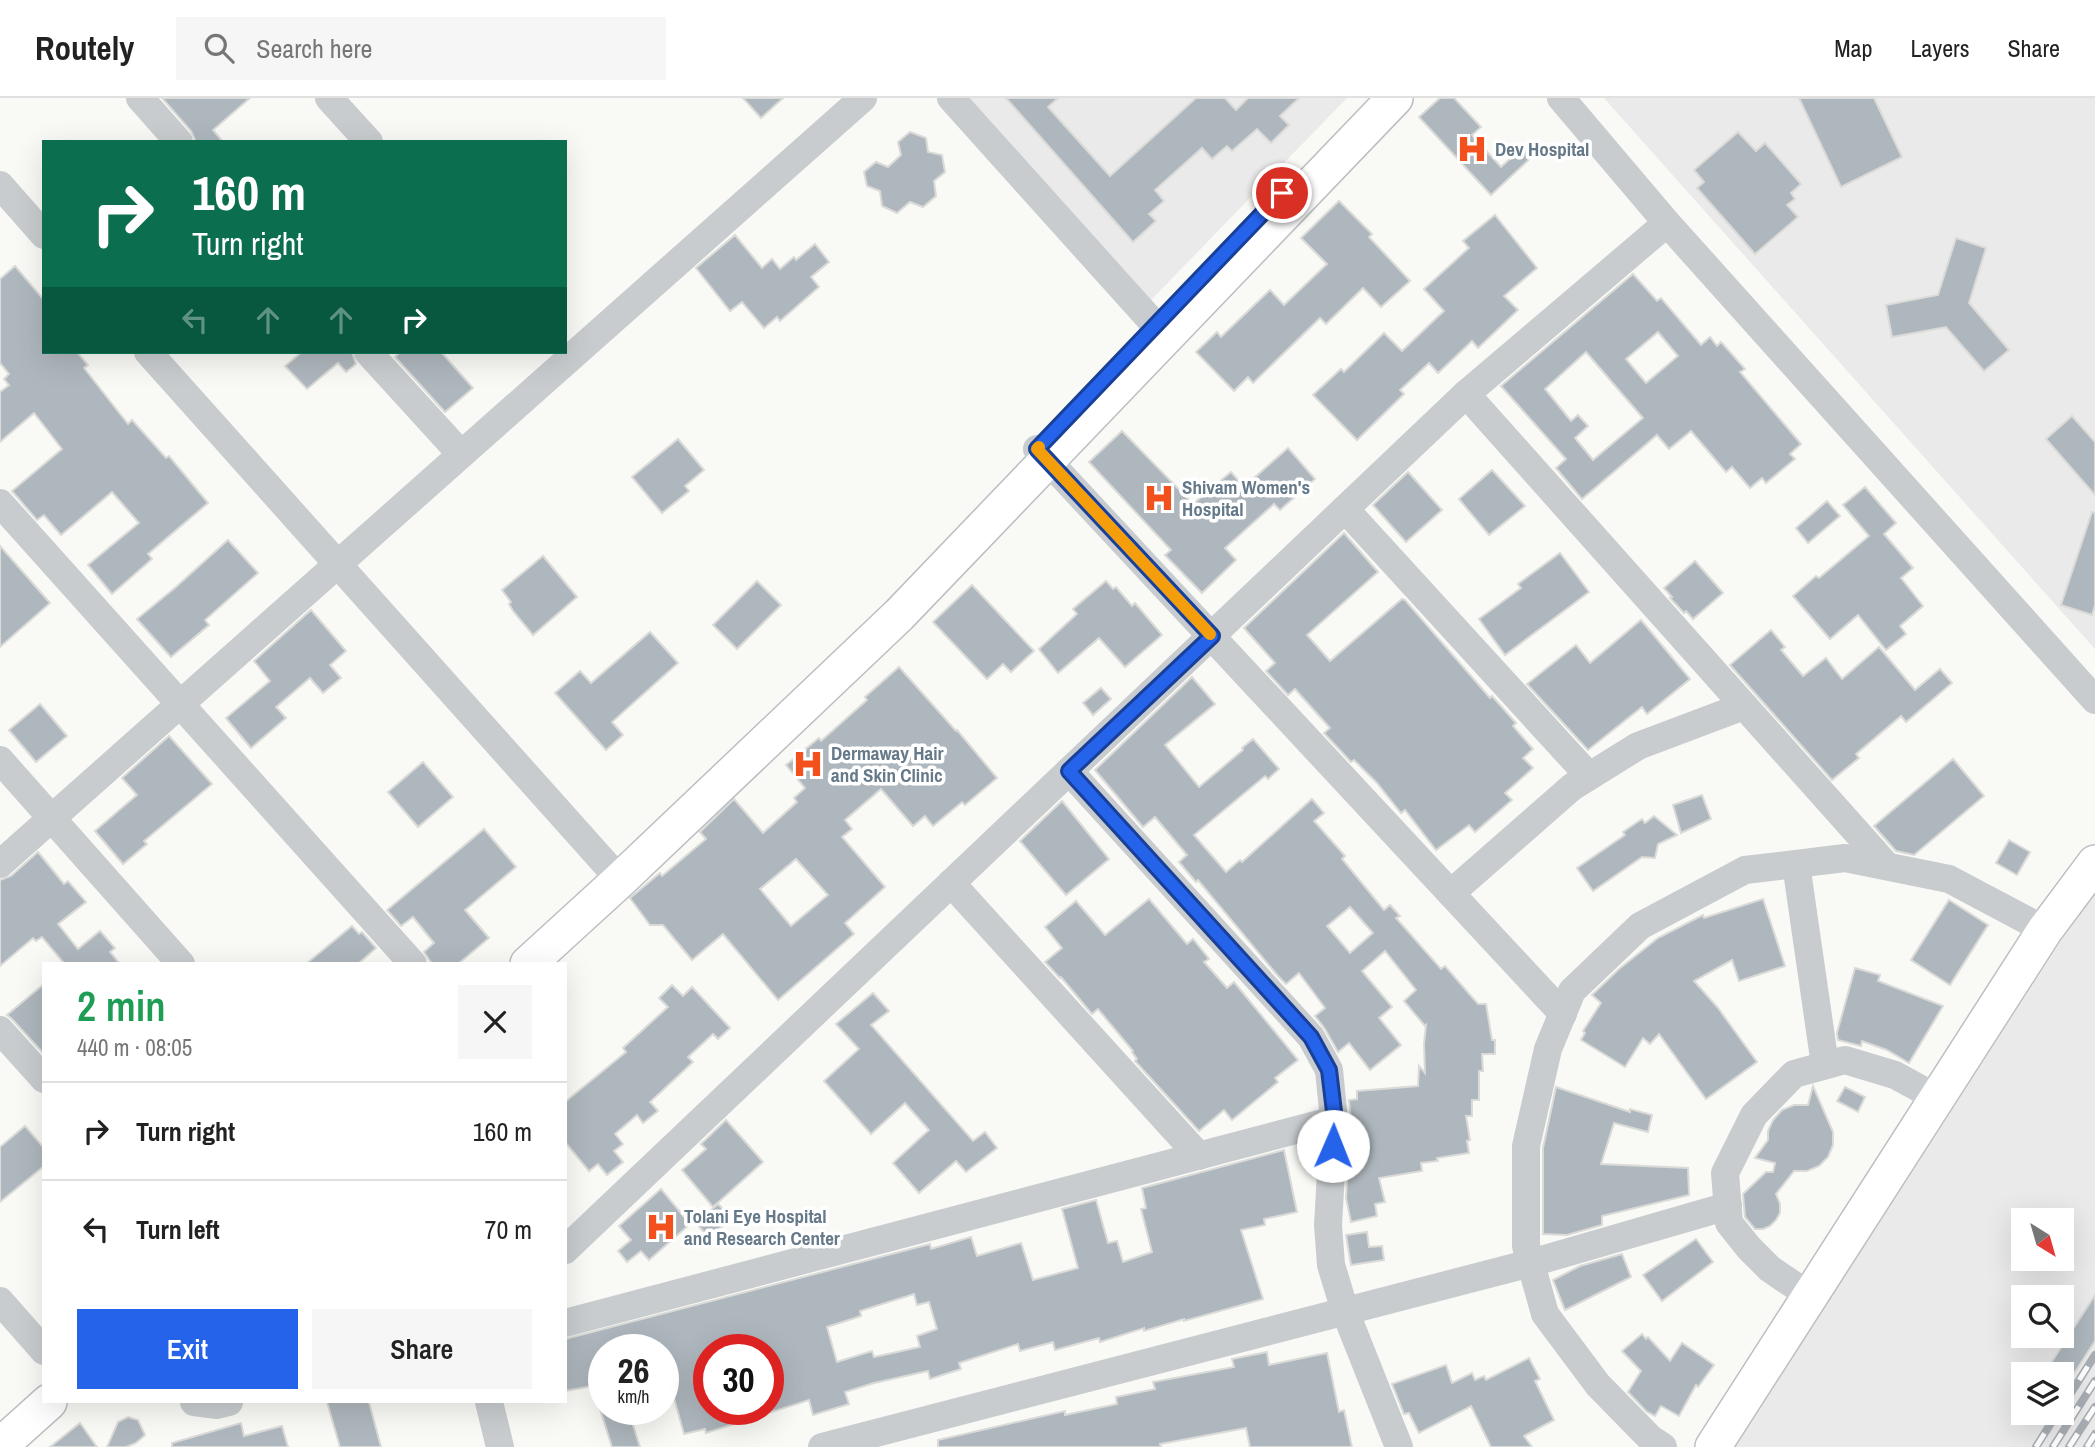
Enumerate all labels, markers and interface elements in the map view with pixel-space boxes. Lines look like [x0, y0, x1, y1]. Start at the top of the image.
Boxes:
search box [176, 17, 666, 80]
text: Routely [35, 26, 134, 70]
icon: search [200, 29, 238, 67]
text: Search here [256, 31, 372, 66]
text: Map [1834, 32, 1872, 64]
text: Layers [1910, 32, 1969, 64]
text: Share [2007, 32, 2060, 64]
hospital icon: Dev Hospital [1455, 132, 1489, 166]
place label: Dev Hospital [1495, 136, 1589, 162]
text: 160 m [192, 159, 306, 225]
pin [1252, 163, 1312, 223]
icon: right [77, 168, 168, 259]
icon: arrive [1263, 174, 1301, 212]
text: Turn right [192, 222, 304, 265]
icon: left [176, 301, 214, 339]
icon: ahead [249, 301, 287, 339]
icon: ahead [322, 301, 360, 339]
icon: right [395, 301, 433, 339]
place label: Shivam Women's Hospital [1182, 474, 1310, 522]
hospital icon: Shivam Women's Hospital [1142, 481, 1176, 515]
place label: Dermaway Hair and Skin Clinic [831, 740, 944, 788]
hospital icon: Dermaway Hair and Skin Clinic [791, 747, 825, 781]
text: 2 min [77, 978, 166, 1034]
button: close [458, 985, 532, 1059]
text: 440 m · 08:05 [77, 1032, 192, 1063]
position arrow [1296, 1109, 1370, 1183]
icon: right [77, 1112, 115, 1150]
text: Turn right [136, 1114, 235, 1149]
text: 160 m [473, 1114, 532, 1149]
place label: Tolani Eye Hospital and Research Center [684, 1203, 840, 1251]
north arrow [2011, 1208, 2074, 1270]
map controls [2011, 1208, 2074, 1425]
icon: left [77, 1210, 115, 1248]
hospital icon: Tolani Eye Hospital and Research Center [644, 1210, 678, 1244]
text: Turn left [136, 1212, 220, 1247]
text: 70 m [485, 1212, 532, 1247]
button: search [2011, 1285, 2074, 1348]
button: Exit [77, 1309, 298, 1389]
button: Share [312, 1309, 532, 1389]
speed limit sign: 30 [693, 1334, 784, 1425]
text: 26 [618, 1347, 649, 1394]
button: layers [2011, 1362, 2074, 1425]
text: km/h [618, 1384, 650, 1409]

